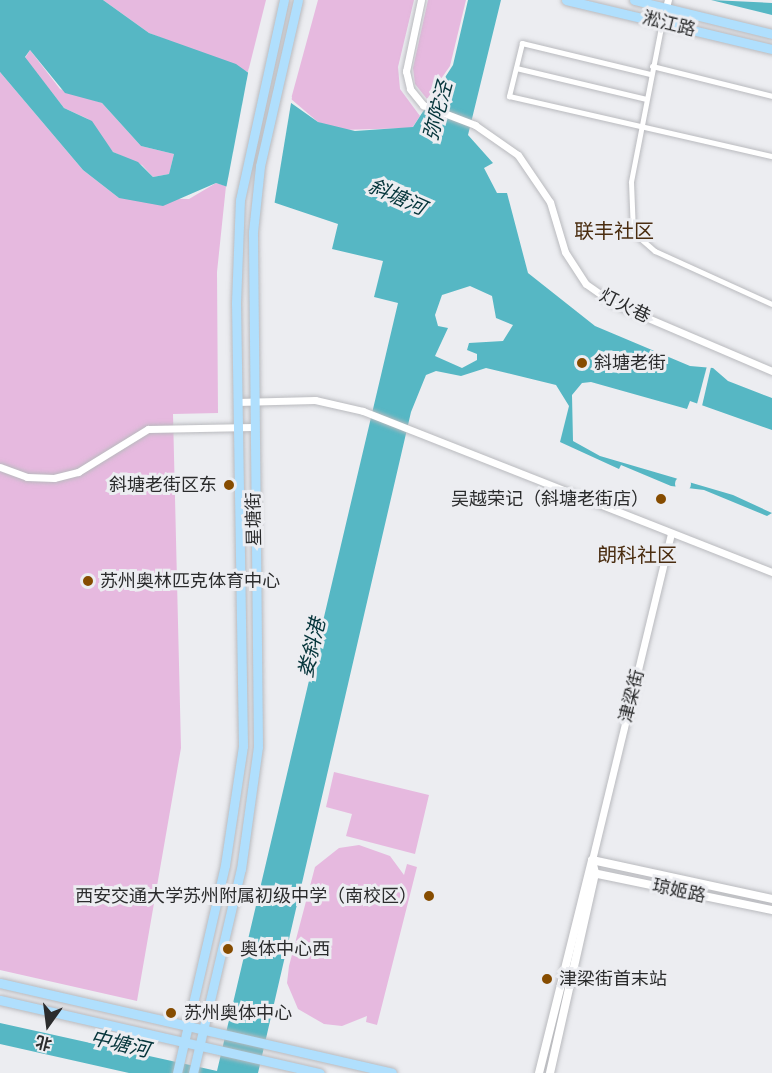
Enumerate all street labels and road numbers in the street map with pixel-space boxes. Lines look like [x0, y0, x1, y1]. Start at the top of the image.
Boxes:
street label: 淞江路 [640, 7, 698, 41]
street label: 灯火巷 [596, 284, 654, 328]
street label: 星塘街 [243, 492, 265, 546]
street label: 津梁街 [615, 667, 649, 725]
street label: 琼姬路 [650, 875, 708, 907]

